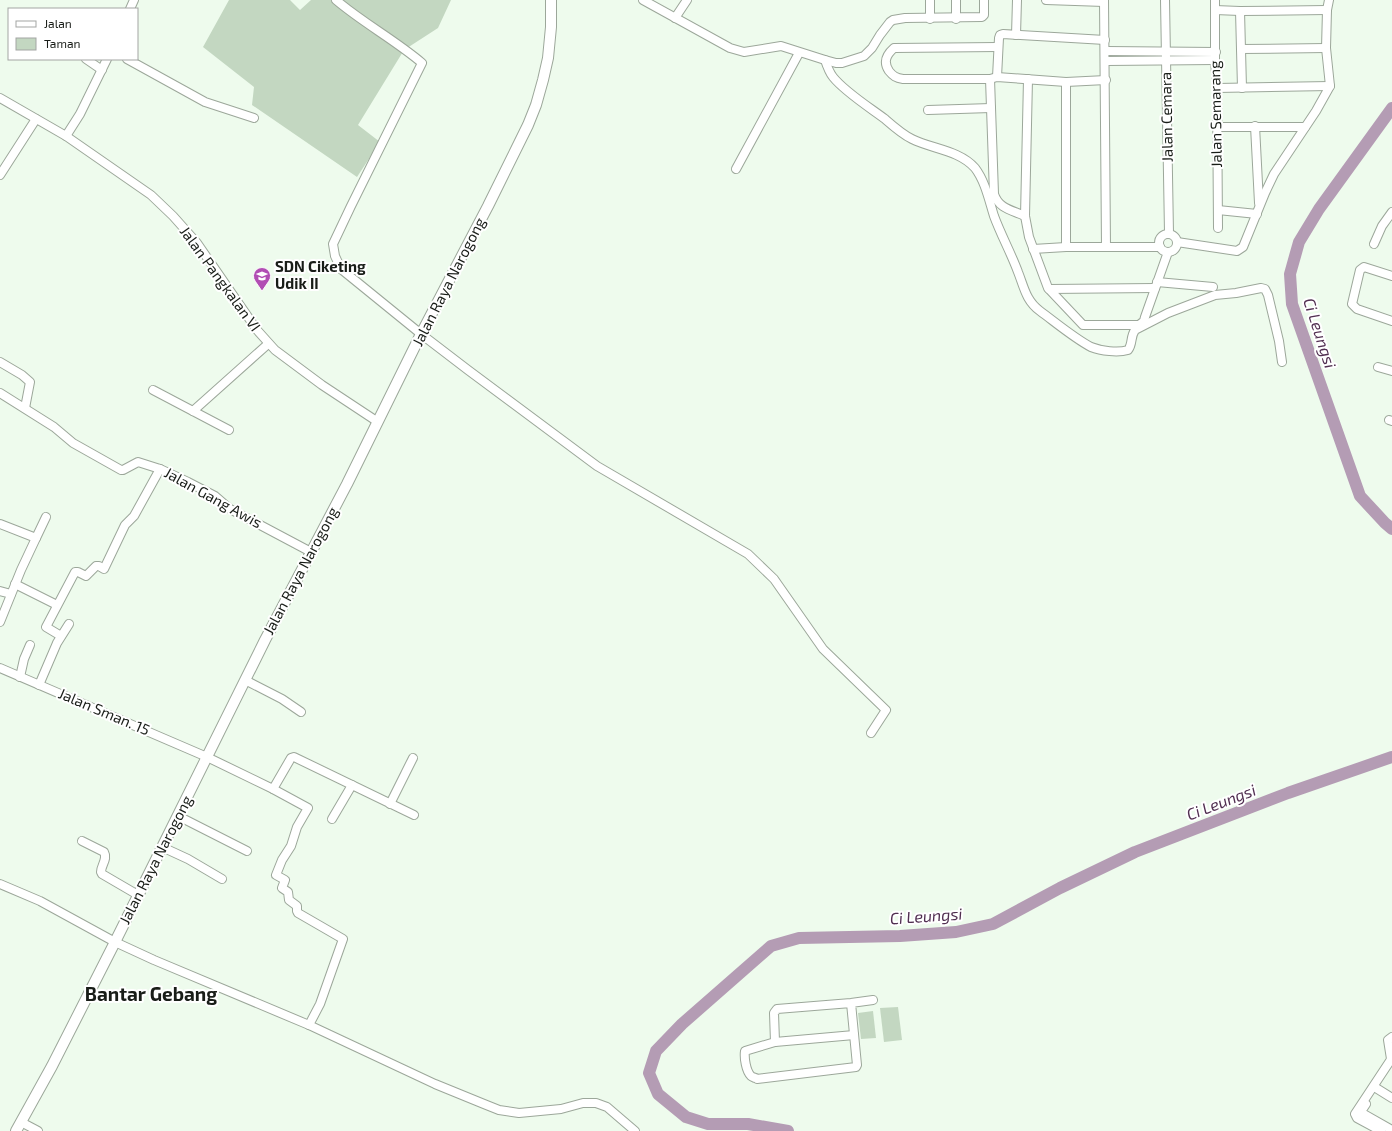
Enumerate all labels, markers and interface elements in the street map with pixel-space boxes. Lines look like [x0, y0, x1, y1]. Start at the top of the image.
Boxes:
legend [8, 8, 138, 60]
text: Jalan [44, 16, 72, 30]
text: Taman [44, 36, 81, 50]
street label: Jalan Semarang [1205, 60, 1225, 168]
street label: Jalan Cemara [1156, 72, 1176, 162]
street label: Jalan Raya Narogong [408, 214, 489, 349]
street label: Jalan Pangkalan VI [177, 222, 265, 334]
place label: SDN Ciketing Udik II [275, 257, 366, 292]
school or university icon: SDN Ciketing Udik II [252, 266, 272, 291]
water label: Ci Leungsi [1300, 295, 1341, 370]
street label: Jalan Gang Awis [162, 463, 265, 531]
street label: Jalan Raya Narogong [259, 503, 342, 637]
street label: Jalan Sman. 15 [56, 684, 153, 738]
water label: Ci Leungsi [1183, 780, 1258, 823]
street label: Jalan Raya Narogong [115, 792, 196, 927]
water label: Ci Leungsi [889, 903, 963, 928]
district label: Bantar Gebang [85, 982, 217, 1005]

